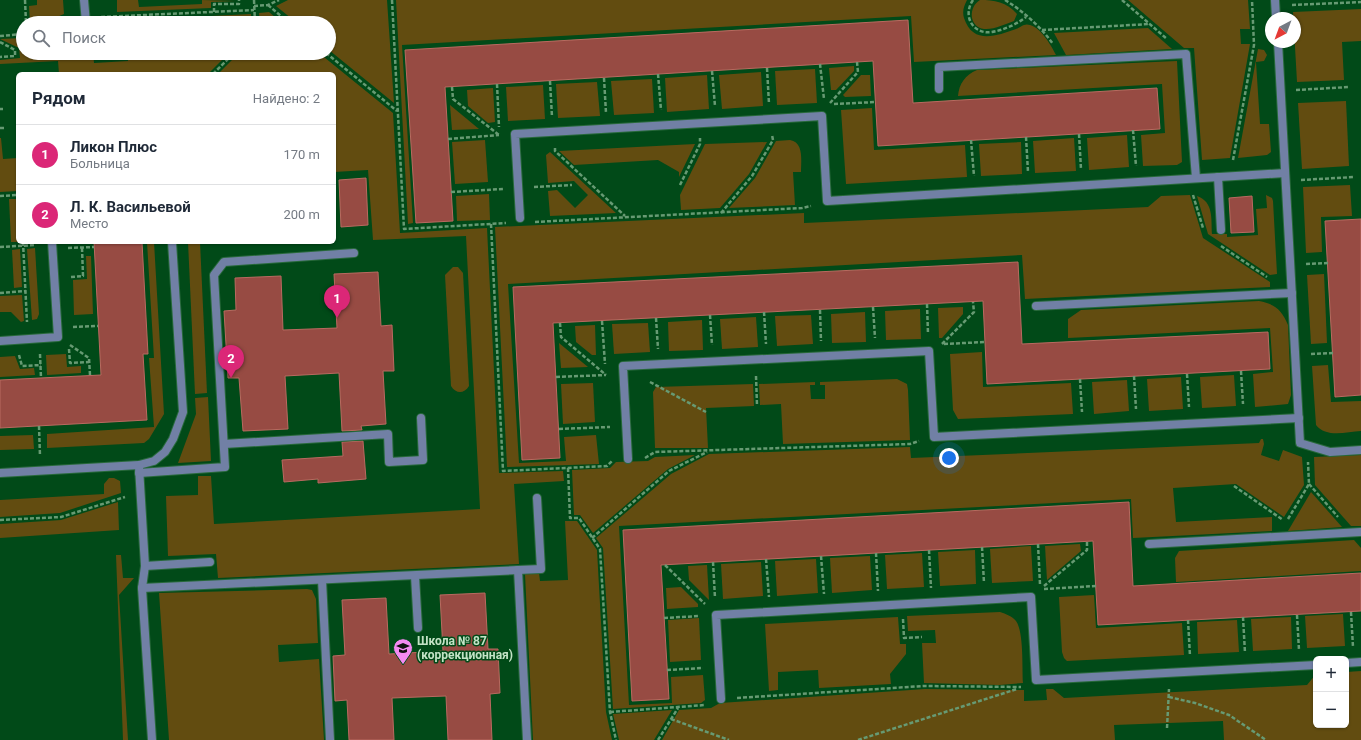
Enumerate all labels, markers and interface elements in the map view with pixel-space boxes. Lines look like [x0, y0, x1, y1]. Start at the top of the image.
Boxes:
north arrow [1265, 12, 1301, 48]
search box [16, 16, 336, 60]
icon: search [30, 27, 52, 49]
text: Поиск [62, 29, 106, 47]
text: Рядом [32, 88, 86, 108]
text: Найдено: 2 [253, 91, 320, 106]
text: Ликон Плюс [70, 138, 157, 156]
text: 1 [41, 147, 49, 162]
text: 170 m [283, 147, 320, 162]
text: Больница [70, 156, 130, 171]
text: Л. К. Васильевой [70, 198, 191, 216]
text: 2 [41, 207, 49, 222]
text: 200 m [283, 207, 320, 222]
text: Место [70, 216, 108, 231]
pin: 1 [324, 285, 350, 318]
pin: 2 [218, 345, 244, 378]
your location [939, 448, 959, 468]
place label: Школа № 87 (коррекционная) [417, 634, 513, 662]
school or university icon: Школа № 87 (коррекционная) [392, 637, 414, 665]
map controls [1313, 656, 1349, 728]
button: + [1313, 656, 1349, 692]
button: − [1313, 692, 1349, 728]

